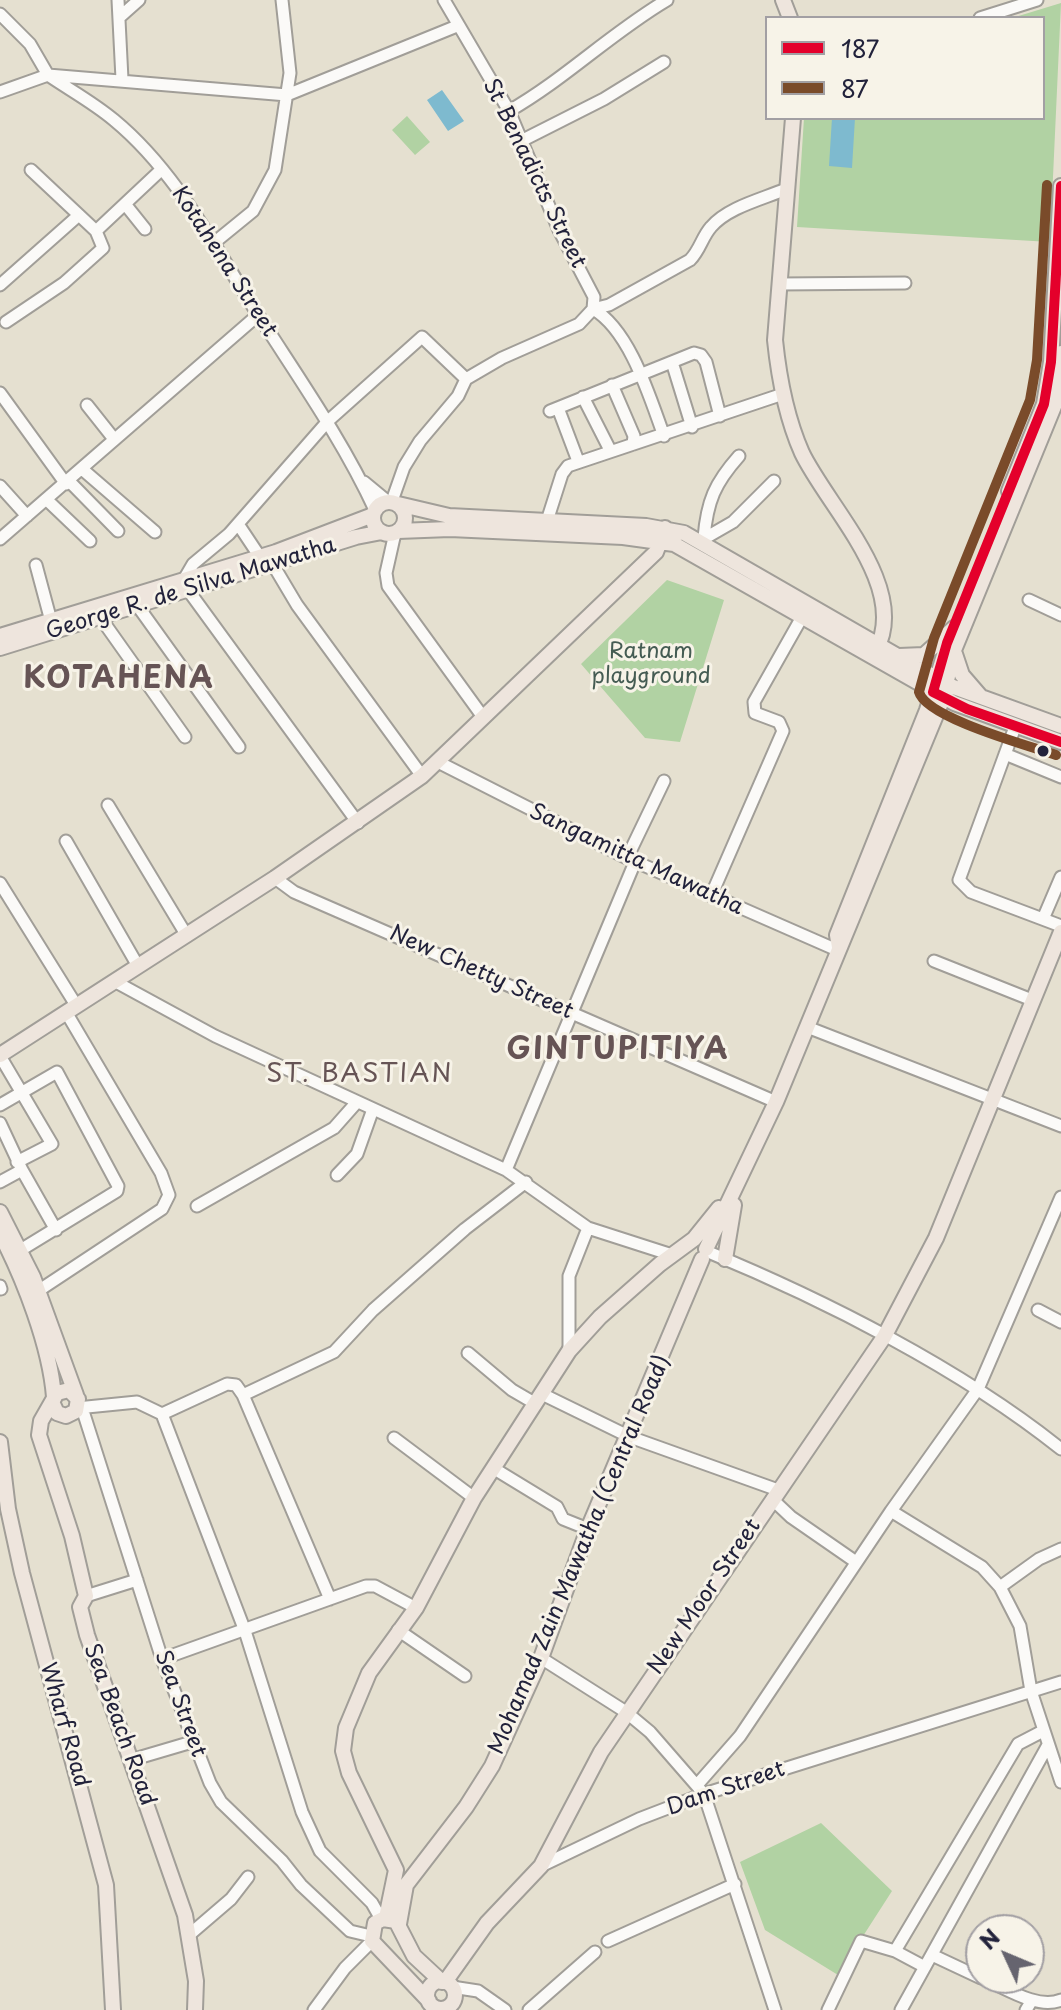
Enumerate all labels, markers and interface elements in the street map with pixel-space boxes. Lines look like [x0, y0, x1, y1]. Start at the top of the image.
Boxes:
legend [765, 16, 1045, 120]
text: 187 [841, 30, 879, 66]
text: 87 [841, 70, 869, 106]
street label: St Benadicts Street [477, 75, 591, 273]
street label: Kotahena Street [166, 182, 282, 342]
street label: George R. de Silva Mawatha [43, 532, 339, 646]
park label: Ratnam playground [591, 639, 711, 690]
district label: KOTAHENA [24, 662, 214, 698]
unlabelled marker [1035, 743, 1051, 759]
street label: Sangamitta Mawatha [525, 799, 747, 921]
street label: New Chetty Street [385, 921, 577, 1025]
district label: GINTUPITIYA [508, 1033, 728, 1069]
district label: ST. BASTIAN [266, 1059, 454, 1091]
street label: Mohamad Zain Mawatha (Central Road) [484, 1352, 676, 1758]
street label: New Moor Street [643, 1514, 767, 1680]
street label: Sea Beach Road [77, 1640, 161, 1810]
street label: Sea Street [149, 1647, 211, 1761]
street label: Wharf Road [34, 1660, 94, 1790]
street label: Dam Street [663, 1756, 789, 1822]
north arrow [965, 1914, 1045, 1994]
text: N [971, 1921, 1007, 1956]

